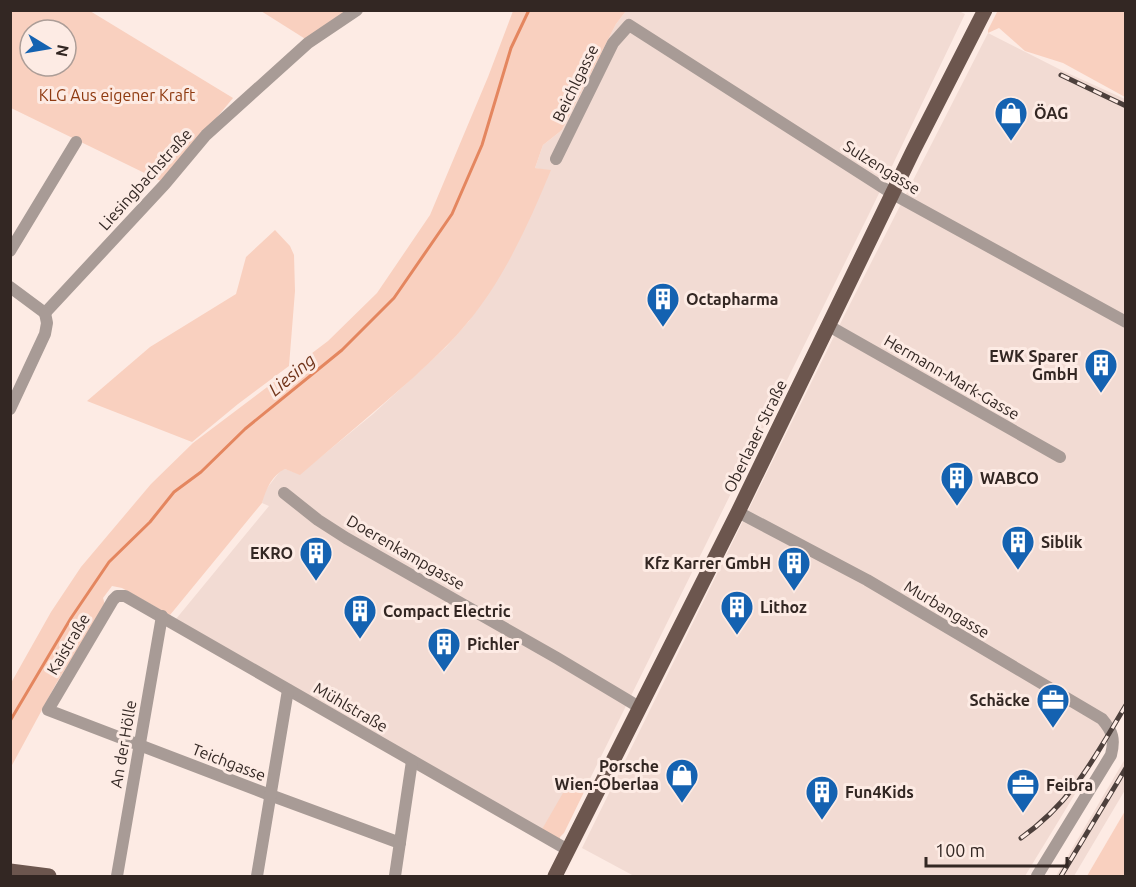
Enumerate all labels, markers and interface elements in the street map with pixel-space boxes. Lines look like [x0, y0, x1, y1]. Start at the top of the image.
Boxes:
north arrow [18, 18, 78, 78]
street label: Beichlgasse [549, 41, 601, 125]
text: N [53, 43, 73, 58]
park label: KLG Aus eigener Kraft [39, 86, 196, 104]
shop icon: ÖAG [993, 95, 1029, 142]
place label: ÖAG [1034, 103, 1068, 122]
street label: Liesingbachstraße [95, 125, 195, 233]
street label: Sulzengasse [840, 136, 924, 198]
building icon: Octapharma [645, 281, 681, 328]
place label: Octapharma [686, 290, 778, 308]
street label: Hermann-Mark-Gasse [881, 331, 1023, 423]
place label: EWK Sparer GmbH [989, 347, 1078, 383]
building icon: EWK Sparer GmbH [1083, 347, 1119, 394]
water label: Liesing [264, 349, 319, 399]
street label: Oberlaaer Straße [720, 377, 790, 495]
building icon: WABCO [939, 460, 975, 507]
place label: WABCO [980, 469, 1039, 487]
street label: Doerenkampgasse [344, 511, 468, 593]
building icon: Siblik [1000, 524, 1036, 571]
place label: Siblik [1041, 533, 1082, 551]
building icon: EKRO [298, 535, 334, 582]
place label: EKRO [250, 544, 293, 562]
building icon: Kfz Karrer GmbH [776, 545, 812, 592]
place label: Kfz Karrer GmbH [644, 554, 771, 572]
street label: Murbangasse [901, 577, 993, 641]
building icon: Lithoz [719, 589, 755, 636]
building icon: Compact Electric [342, 593, 378, 640]
place label: Lithoz [760, 598, 807, 616]
place label: Compact Electric [383, 602, 511, 620]
street label: Kaistraße [43, 610, 93, 678]
building icon: Pichler [426, 626, 462, 673]
place label: Pichler [467, 635, 520, 653]
street label: Mühlstraße [311, 679, 391, 735]
office icon: Schäcke [1035, 682, 1071, 729]
place label: Schäcke [969, 691, 1030, 709]
street label: An der Hölle [106, 699, 140, 789]
street label: Teichgasse [190, 740, 268, 784]
place label: Porsche Wien-Oberlaa [554, 757, 659, 793]
shop icon: Porsche Wien-Oberlaa [664, 757, 700, 804]
office icon: Feibra [1005, 767, 1041, 814]
building icon: Fun4Kids [804, 774, 840, 821]
place label: Feibra [1046, 776, 1093, 794]
place label: Fun4Kids [845, 783, 914, 801]
scale bar [926, 830, 1067, 868]
text: 100 m [935, 840, 985, 860]

